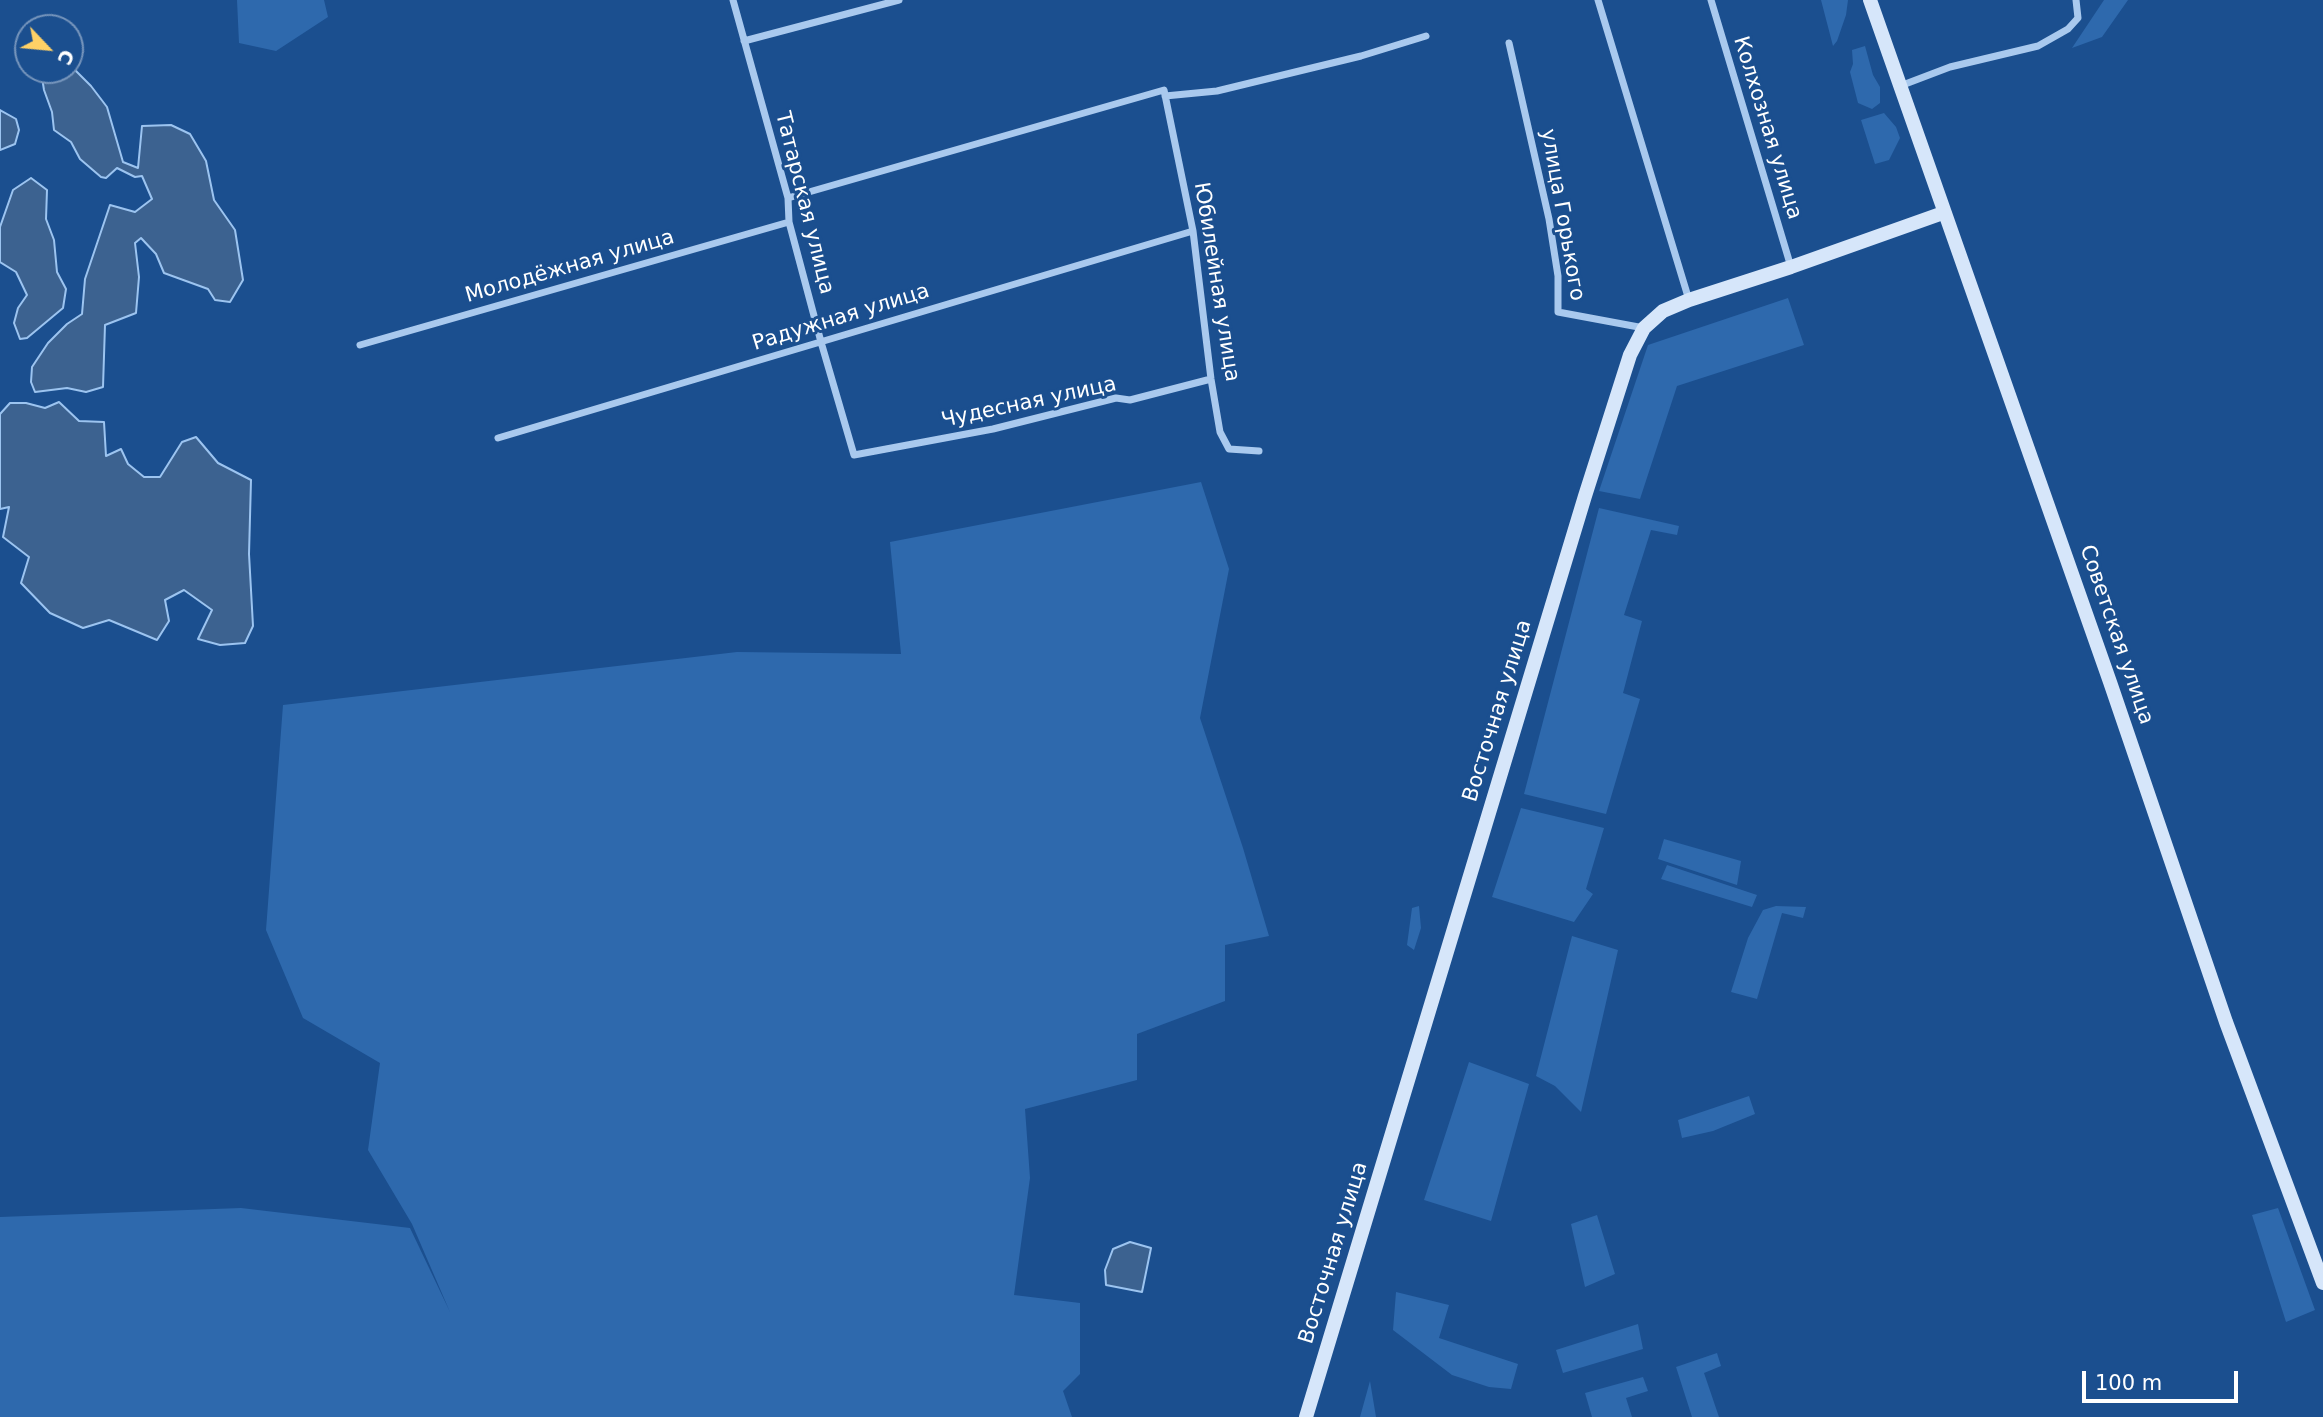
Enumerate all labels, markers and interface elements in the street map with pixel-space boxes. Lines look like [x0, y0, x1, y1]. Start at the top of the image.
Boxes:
north arrow [14, 14, 84, 84]
street label: Колхозная улица [1727, 33, 1807, 223]
text: С [53, 46, 79, 68]
street label: Татарская улица [769, 109, 839, 297]
street label: улица Горького [1534, 127, 1590, 303]
street label: Юбилейная улица [1188, 180, 1244, 384]
street label: Молодёжная улица [463, 225, 677, 309]
street label: Радужная улица [749, 279, 933, 357]
street label: Чудесная улица [939, 372, 1119, 434]
street label: Советская улица [2073, 542, 2159, 728]
street label: Восточная улица [1458, 617, 1538, 805]
street label: Восточная улица [1294, 1159, 1374, 1347]
scale bar [2085, 1358, 2241, 1402]
text: 100 m [2095, 1371, 2162, 1395]

